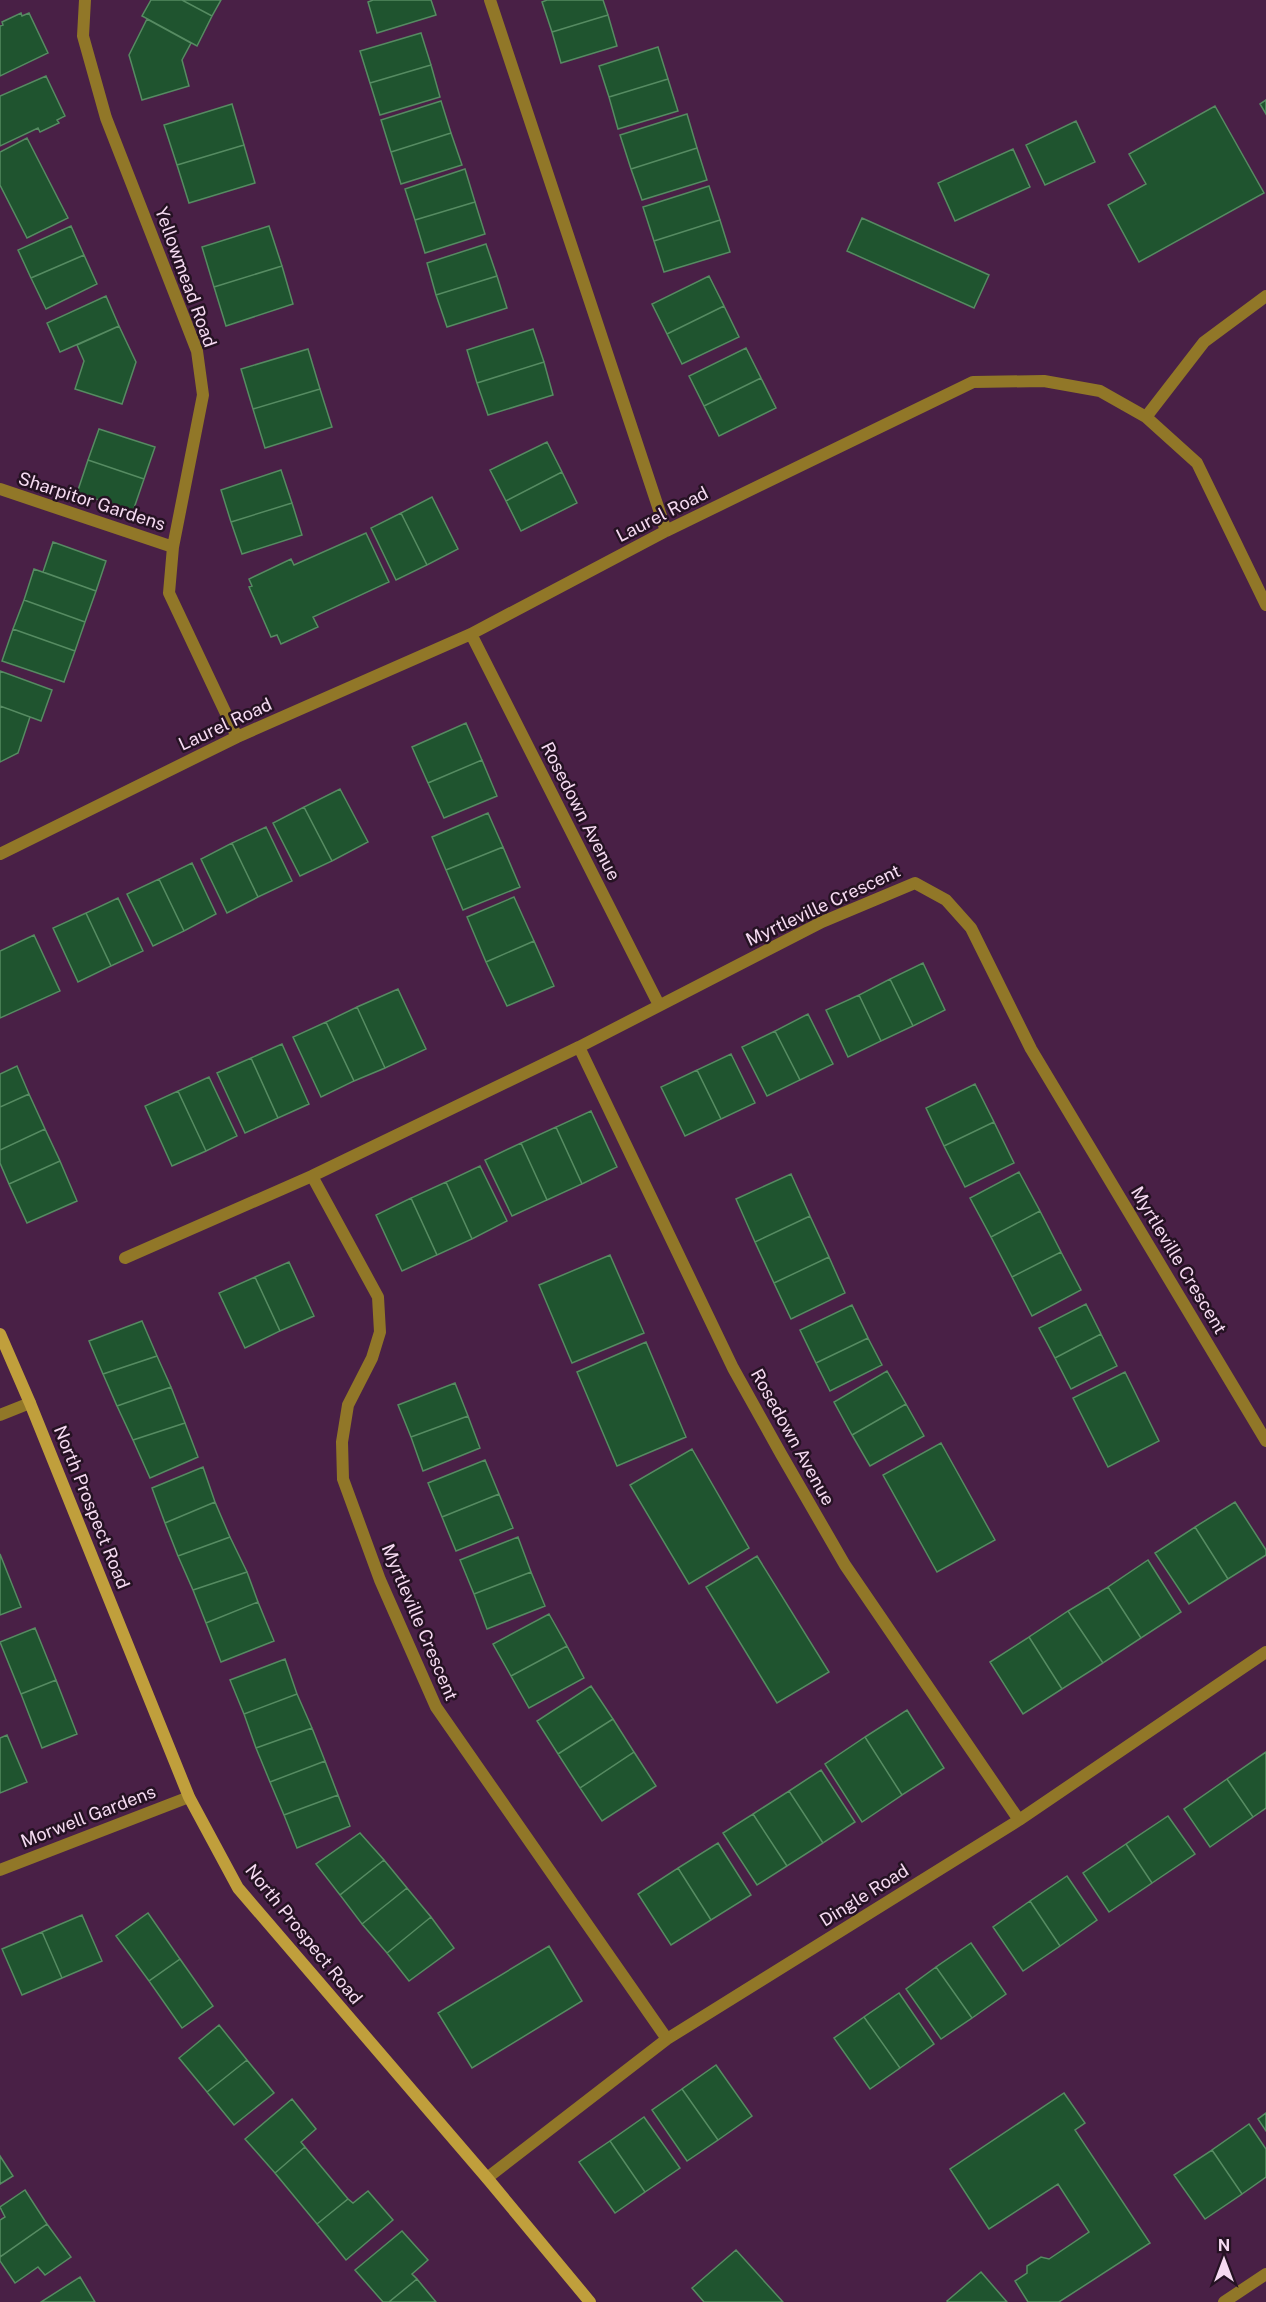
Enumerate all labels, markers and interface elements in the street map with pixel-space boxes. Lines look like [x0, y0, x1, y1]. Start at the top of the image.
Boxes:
street label: Yellowmead Road [151, 204, 221, 350]
street label: Sharpitor Gardens [16, 467, 168, 535]
street label: Laurel Road [613, 482, 711, 546]
street label: Laurel Road [175, 693, 275, 755]
street label: Rosedown Avenue [537, 738, 625, 884]
street label: Myrtleville Crescent [742, 860, 904, 950]
street label: Myrtleville Crescent [1127, 1183, 1231, 1337]
street label: Rosedown Avenue [747, 1365, 839, 1509]
street label: North Prospect Road [50, 1422, 134, 1592]
street label: Myrtleville Crescent [377, 1541, 463, 1703]
street label: Morwell Gardens [18, 1781, 158, 1851]
street label: Dingle Road [816, 1859, 912, 1931]
street label: North Prospect Road [241, 1860, 367, 2008]
north arrow [1194, 2230, 1254, 2290]
text: N [1218, 2236, 1230, 2255]

